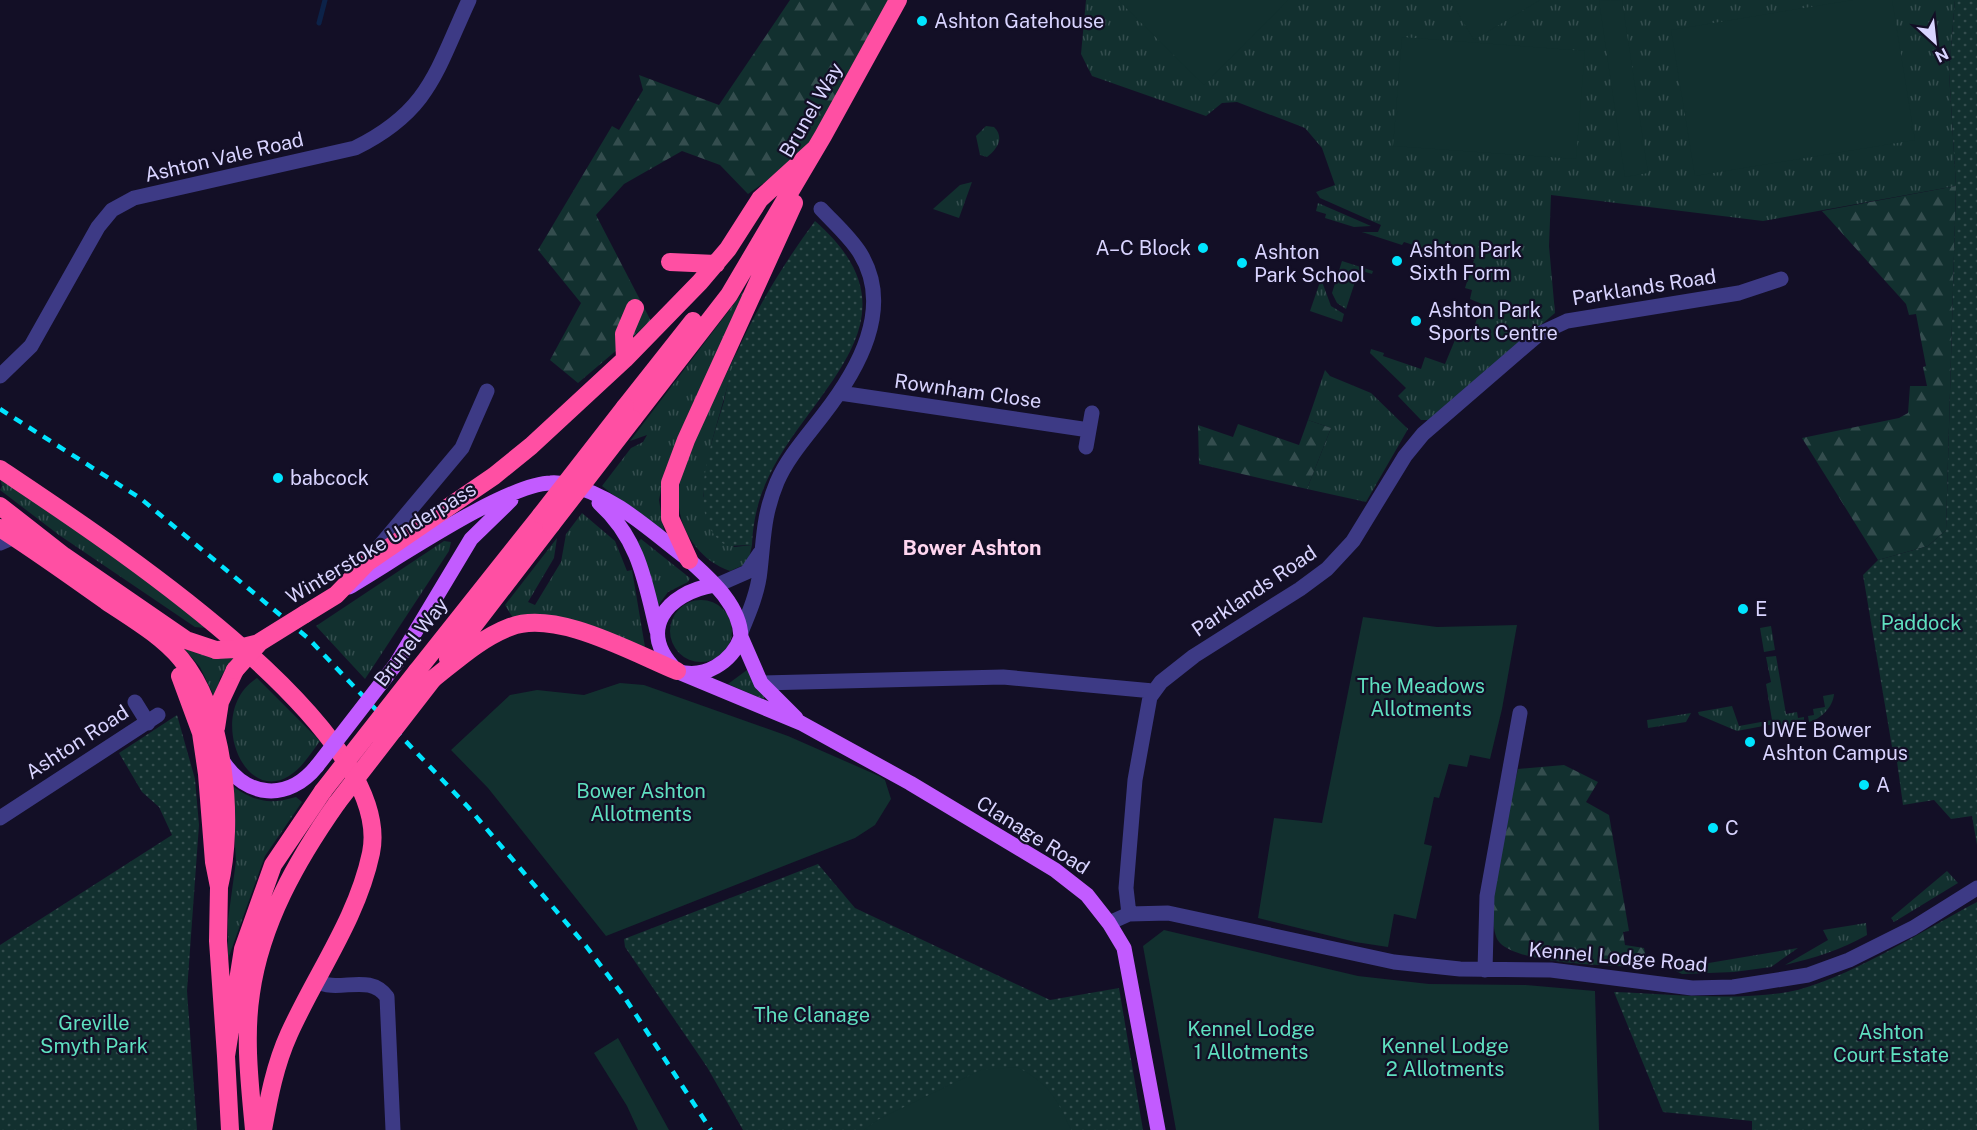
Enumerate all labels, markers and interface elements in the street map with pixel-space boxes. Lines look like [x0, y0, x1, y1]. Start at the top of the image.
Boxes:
place label: Ashton Gatehouse [934, 9, 1104, 33]
north arrow [1905, 12, 1965, 72]
marker: Ashton Gatehouse [915, 14, 929, 28]
text: N [1932, 44, 1951, 66]
street label: Brunel Way [774, 58, 848, 162]
street label: Ashton Vale Road [142, 127, 306, 187]
place label: A–C Block [1095, 236, 1191, 260]
place label: Ashton Park Sixth Form [1409, 238, 1522, 285]
place label: Ashton Park School [1254, 240, 1366, 287]
marker: A–C Block [1196, 241, 1210, 255]
marker: Ashton Park Sixth Form [1390, 254, 1404, 268]
marker: Ashton Park School [1235, 256, 1249, 270]
street label: Parklands Road [1570, 264, 1718, 310]
place label: Ashton Park Sports Centre [1428, 298, 1558, 345]
marker: Ashton Park Sports Centre [1409, 314, 1423, 328]
street label: Rownham Close [893, 369, 1043, 413]
place label: babcock [290, 466, 369, 490]
marker: babcock [271, 471, 285, 485]
street label: Winterstoke Underpass [282, 477, 480, 609]
district label: Bower Ashton [902, 535, 1042, 560]
street label: Parklands Road [1187, 540, 1321, 642]
street label: Brunel Way [369, 593, 453, 691]
place label: E [1755, 597, 1767, 621]
marker: E [1736, 602, 1750, 616]
park label: Paddock [1881, 611, 1961, 635]
park label: The Meadows Allotments [1357, 674, 1485, 721]
street label: Ashton Road [21, 700, 133, 784]
place label: UWE Bower Ashton Campus [1762, 718, 1908, 765]
marker: UWE Bower Ashton Campus [1743, 735, 1757, 749]
place label: A [1876, 773, 1890, 797]
marker: A [1857, 778, 1871, 792]
park label: Bower Ashton Allotments [576, 779, 706, 826]
street label: Clanage Road [972, 791, 1094, 879]
place label: C [1725, 816, 1739, 840]
marker: C [1706, 821, 1720, 835]
street label: Kennel Lodge Road [1527, 937, 1709, 977]
park label: The Clanage [754, 1003, 870, 1027]
park label: Greville Smyth Park [40, 1011, 148, 1058]
park label: Kennel Lodge 1 Allotments [1187, 1017, 1315, 1064]
park label: Ashton Court Estate [1833, 1020, 1949, 1067]
park label: Kennel Lodge 2 Allotments [1381, 1034, 1509, 1081]

